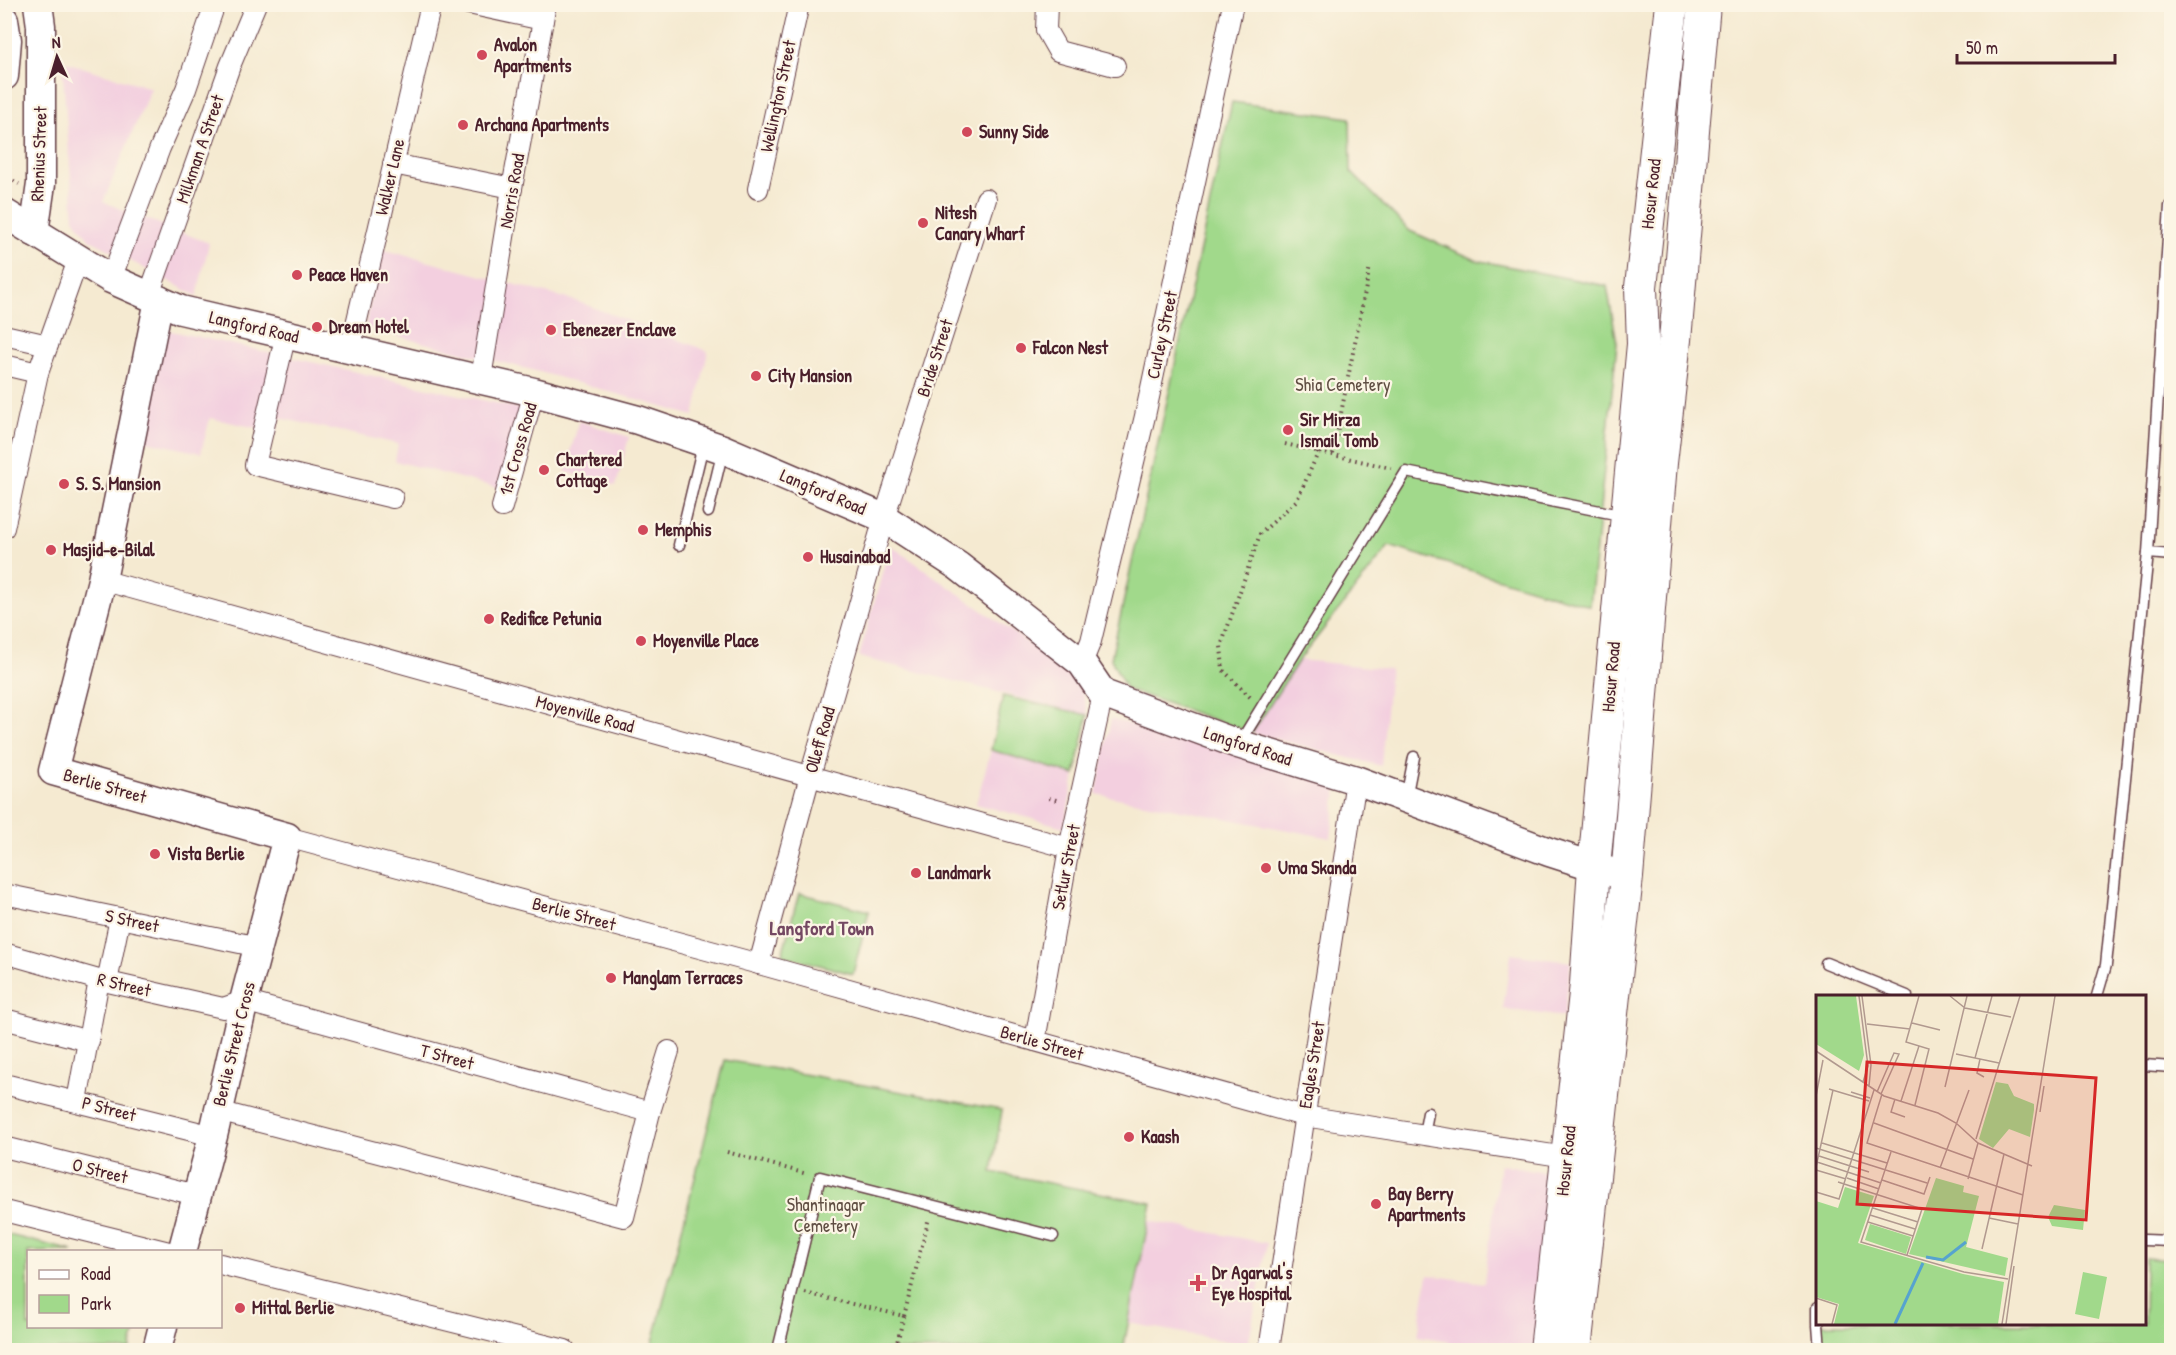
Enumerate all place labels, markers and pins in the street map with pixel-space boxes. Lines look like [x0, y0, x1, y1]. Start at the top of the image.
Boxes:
place label: Avalon Apartments [494, 32, 571, 79]
marker: Avalon Apartments [475, 48, 489, 62]
place label: Archana Apartments [475, 112, 609, 138]
marker: Archana Apartments [456, 118, 470, 132]
place label: Sunny Side [979, 119, 1050, 145]
marker: Sunny Side [960, 125, 974, 139]
place label: Nitesh Canary Wharf [935, 200, 1025, 247]
marker: Nitesh Canary Wharf [916, 216, 930, 230]
place label: Peace Haven [309, 262, 388, 287]
marker: Peace Haven [290, 268, 304, 282]
place label: Dream Hotel [329, 314, 410, 339]
place label: Ebenezer Enclave [563, 317, 677, 342]
marker: Dream Hotel [310, 320, 324, 334]
marker: Ebenezer Enclave [544, 323, 558, 337]
place label: Falcon Nest [1032, 335, 1109, 360]
marker: Falcon Nest [1014, 341, 1028, 355]
place label: City Mansion [768, 363, 852, 389]
marker: City Mansion [749, 369, 763, 383]
place label: Sir Mirza Ismail Tomb [1300, 407, 1379, 453]
marker: Sir Mirza Ismail Tomb [1281, 423, 1295, 437]
place label: Chartered Cottage [556, 447, 622, 494]
marker: Chartered Cottage [537, 463, 551, 477]
place label: S. S. Mansion [76, 471, 161, 496]
marker: S. S. Mansion [57, 477, 71, 491]
place label: Memphis [655, 517, 711, 543]
marker: Memphis [636, 523, 650, 537]
place label: Masjid-e-Bilal [63, 537, 156, 562]
marker: Masjid-e-Bilal [44, 543, 58, 557]
place label: Husainabad [820, 544, 890, 569]
marker: Husainabad [801, 550, 815, 564]
place label: Redifice Petunia [501, 606, 602, 631]
marker: Redifice Petunia [482, 612, 496, 626]
place label: Moyenville Place [653, 628, 760, 654]
marker: Moyenville Place [634, 634, 648, 648]
place label: Vista Berlie [167, 841, 246, 866]
marker: Vista Berlie [148, 847, 162, 861]
place label: Uma Skanda [1278, 855, 1357, 880]
place label: Landmark [928, 860, 991, 885]
marker: Uma Skanda [1259, 861, 1273, 875]
marker: Landmark [909, 866, 923, 880]
place label: Manglam Terraces [623, 965, 743, 991]
marker: Manglam Terraces [604, 971, 618, 985]
place label: Kaash [1141, 1124, 1179, 1149]
marker: Kaash [1122, 1130, 1136, 1144]
place label: Bay Berry Apartments [1388, 1181, 1465, 1228]
marker: Bay Berry Apartments [1369, 1197, 1383, 1211]
place label: Dr Agarwal's Eye Hospital [1212, 1260, 1293, 1307]
marker: Dr Agarwal's Eye Hospital [1189, 1274, 1207, 1292]
place label: Mittal Berlie [252, 1295, 335, 1320]
marker: Mittal Berlie [233, 1301, 247, 1315]

